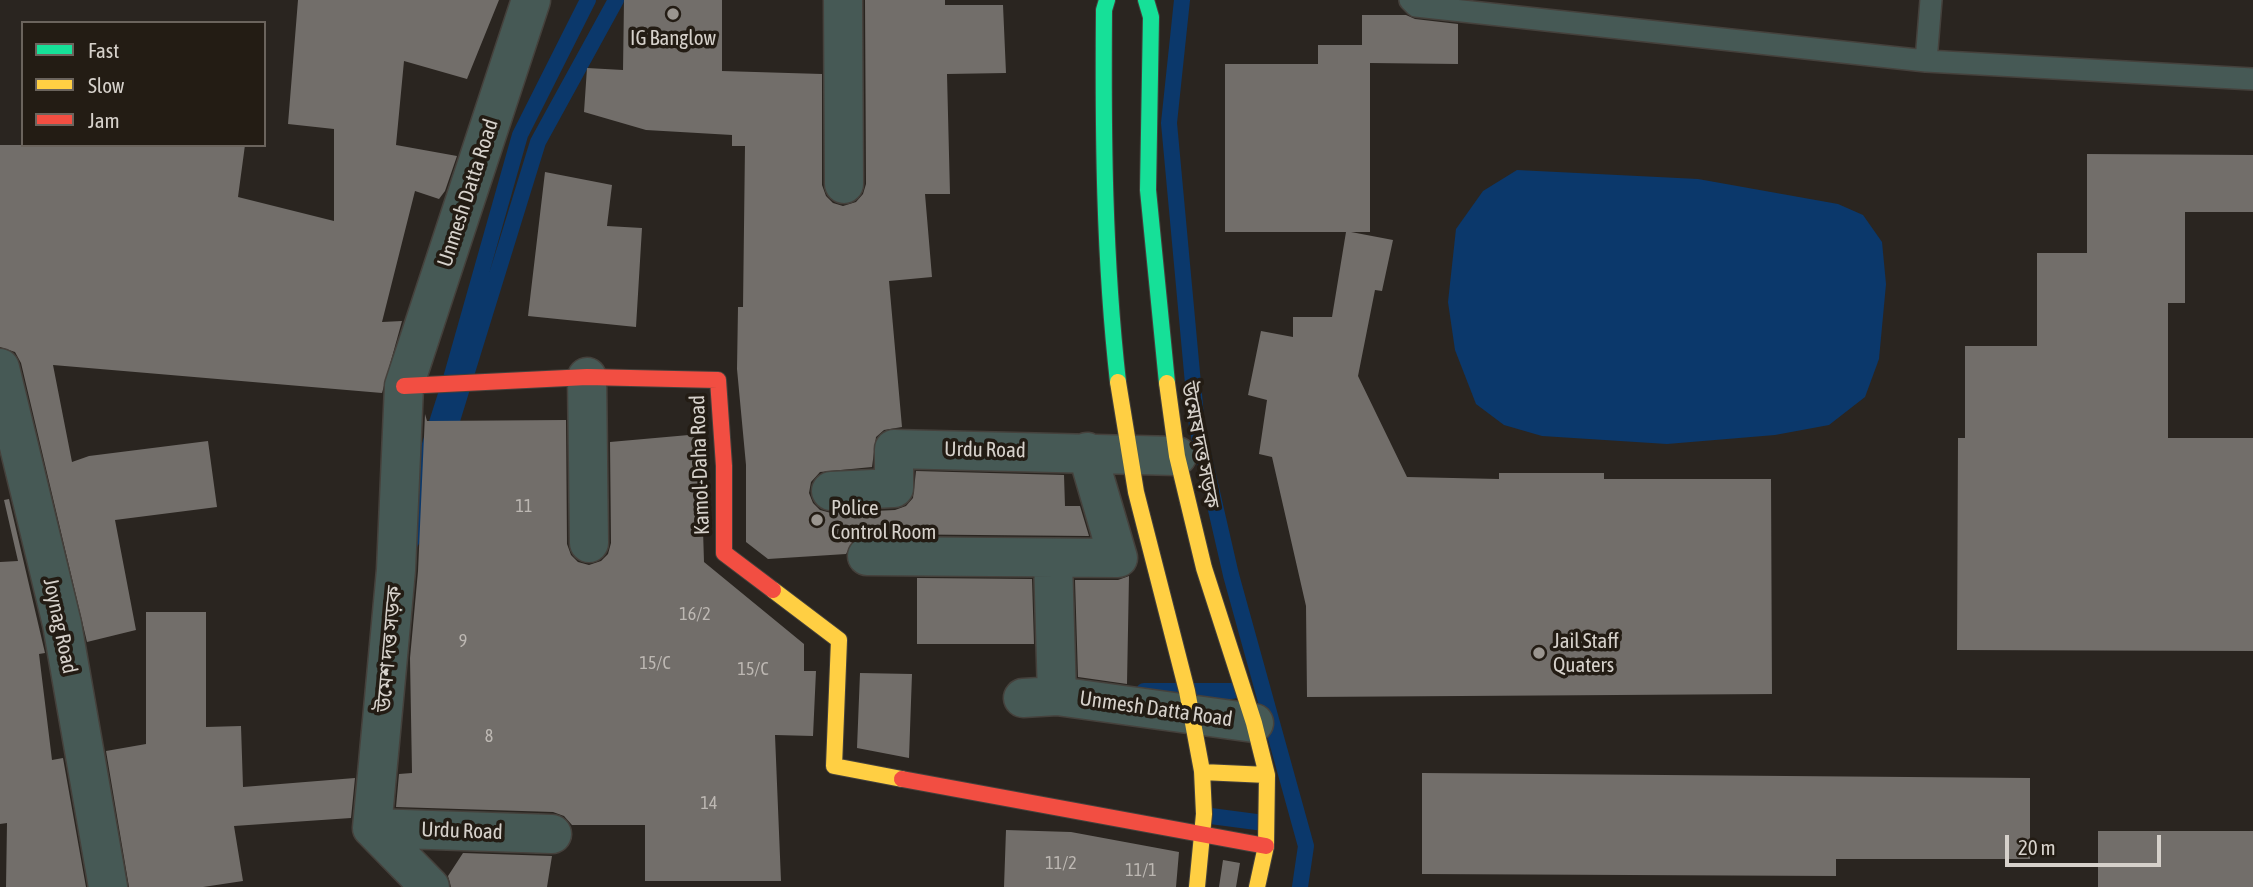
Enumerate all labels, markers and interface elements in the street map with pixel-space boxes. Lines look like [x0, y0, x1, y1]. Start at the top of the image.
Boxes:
marker: IG Banglow [665, 6, 681, 22]
legend [21, 21, 266, 147]
place label: IG Banglow [630, 25, 716, 51]
text: Fast [88, 38, 119, 62]
text: Slow [88, 73, 124, 97]
text: Jam [88, 108, 120, 132]
street label: Unmesh Datta Road [432, 116, 504, 270]
street label: উন্মেষ দত্ত সড়ক [1175, 379, 1225, 511]
street label: Kamol-Daha Road [685, 395, 715, 535]
street label: Urdu Road [944, 437, 1026, 463]
house number: 11 [516, 495, 532, 517]
place label: Police Control Room [831, 495, 936, 545]
marker: Police Control Room [809, 512, 825, 528]
street label: Joynag Road [38, 576, 82, 676]
street label: উমেশ দত্ত সড়ক [371, 585, 407, 713]
house number: 16/2 [679, 603, 711, 625]
place label: Jail Staff Quaters [1553, 628, 1619, 678]
house number: 9 [459, 630, 467, 652]
marker: Jail Staff Quaters [1531, 645, 1547, 661]
house number: 15/C [639, 652, 671, 674]
house number: 15/C [737, 658, 769, 680]
street label: Unmesh Datta Road [1078, 686, 1234, 732]
house number: 8 [485, 725, 493, 747]
house number: 14 [701, 792, 717, 814]
street label: Urdu Road [421, 817, 503, 845]
scale bar [2008, 820, 2164, 864]
text: 20 m [2018, 835, 2056, 859]
house number: 11/2 [1045, 852, 1077, 874]
house number: 11/1 [1125, 859, 1157, 881]

